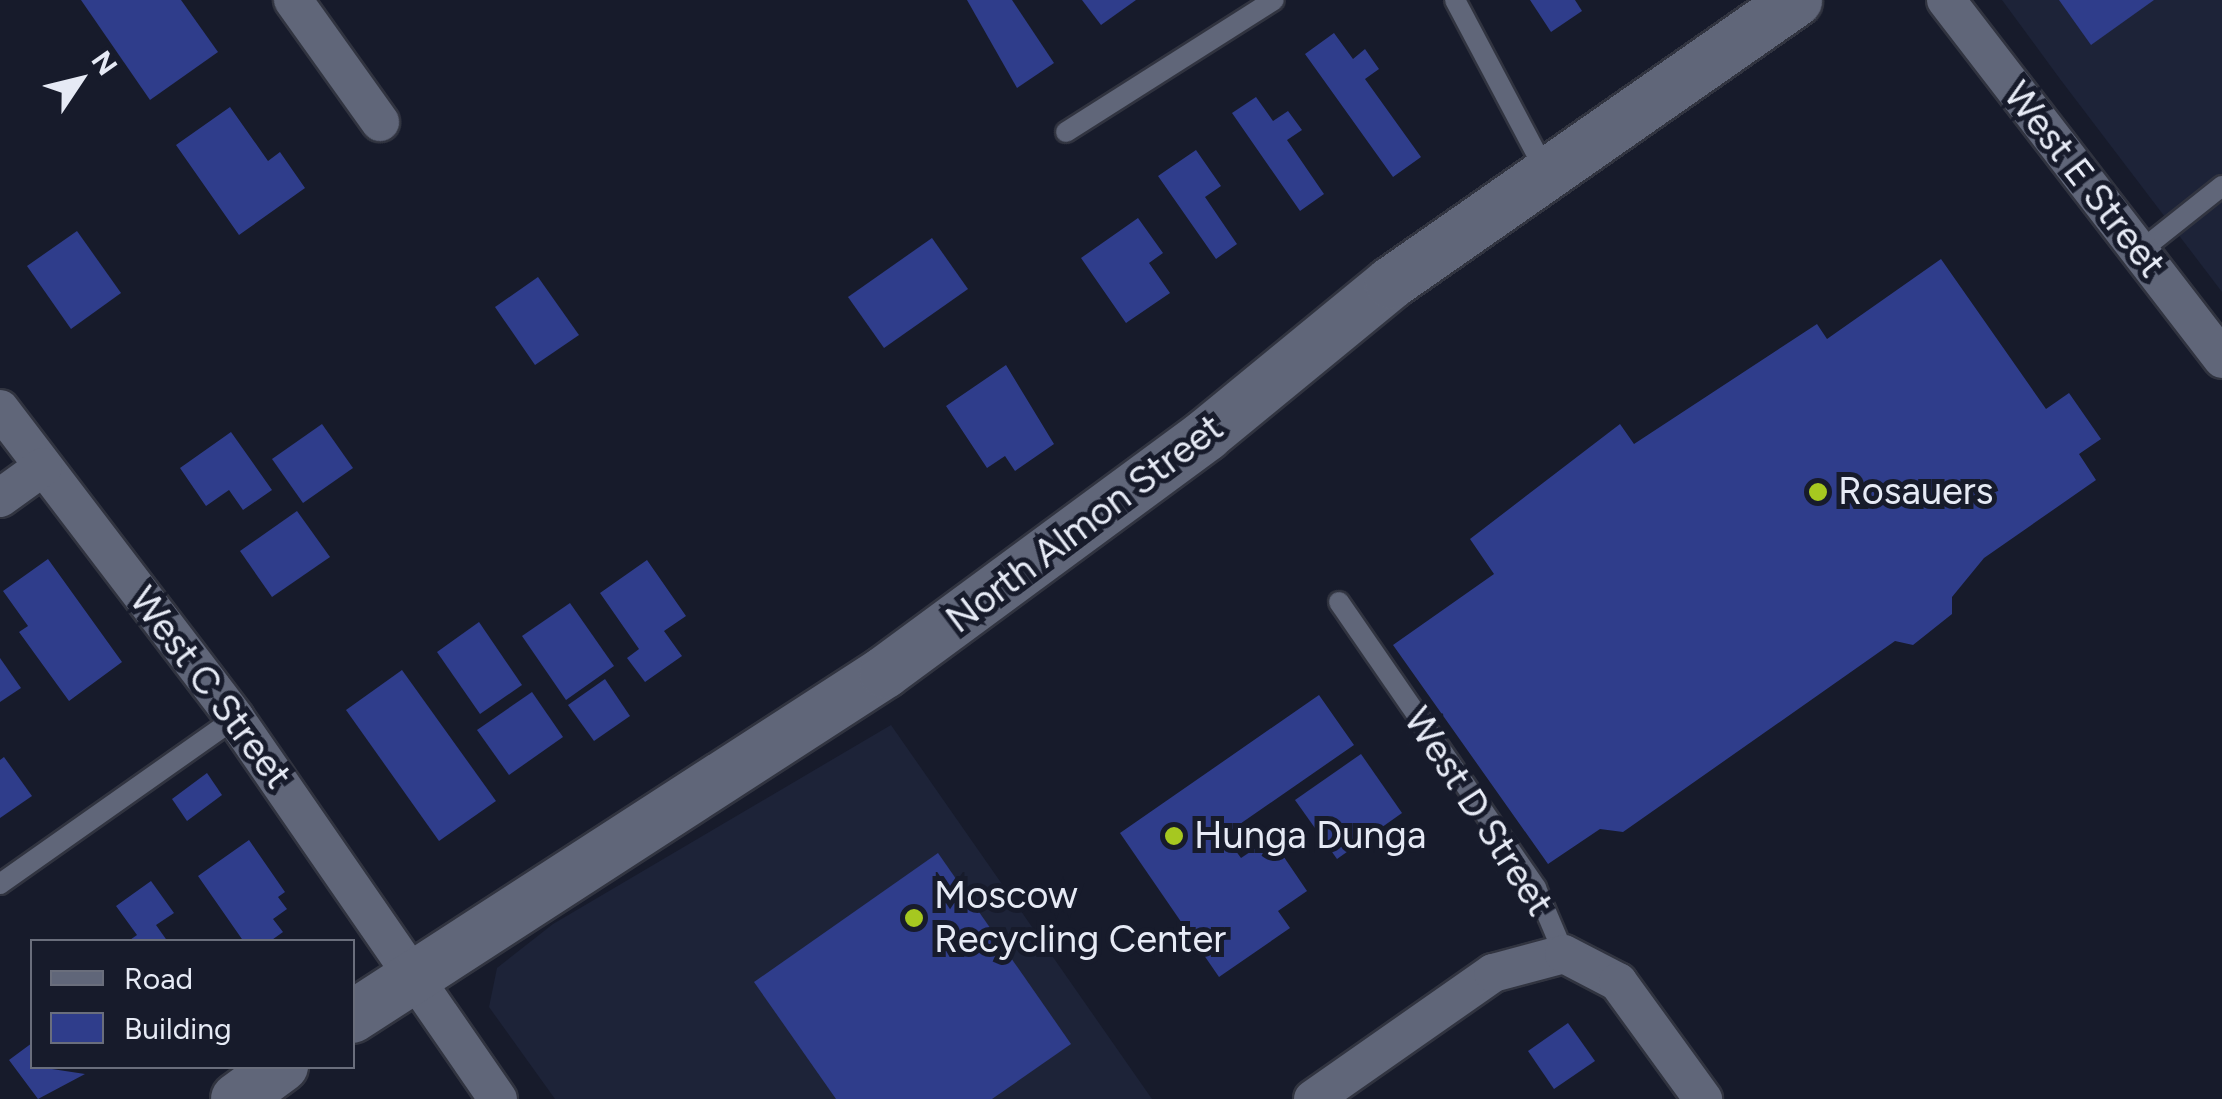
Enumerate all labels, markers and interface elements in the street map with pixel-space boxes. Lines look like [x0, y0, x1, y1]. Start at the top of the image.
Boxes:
north arrow [30, 30, 130, 130]
text: N [84, 44, 125, 81]
street label: West E Street [1994, 73, 2174, 287]
street label: North Almon Street [938, 405, 1232, 643]
place label: Rosauers [1838, 469, 1993, 515]
marker: Rosauers [1807, 481, 1829, 503]
street label: West C Street [119, 578, 301, 798]
street label: West D Street [1394, 699, 1562, 925]
place label: Hunga Dunga [1194, 813, 1426, 859]
marker: Hunga Dunga [1163, 825, 1185, 847]
place label: Moscow Recycling Center [934, 873, 1226, 962]
marker: Moscow Recycling Center [903, 907, 925, 929]
legend [30, 939, 355, 1069]
text: Road [124, 960, 193, 997]
text: Building [124, 1010, 232, 1047]

